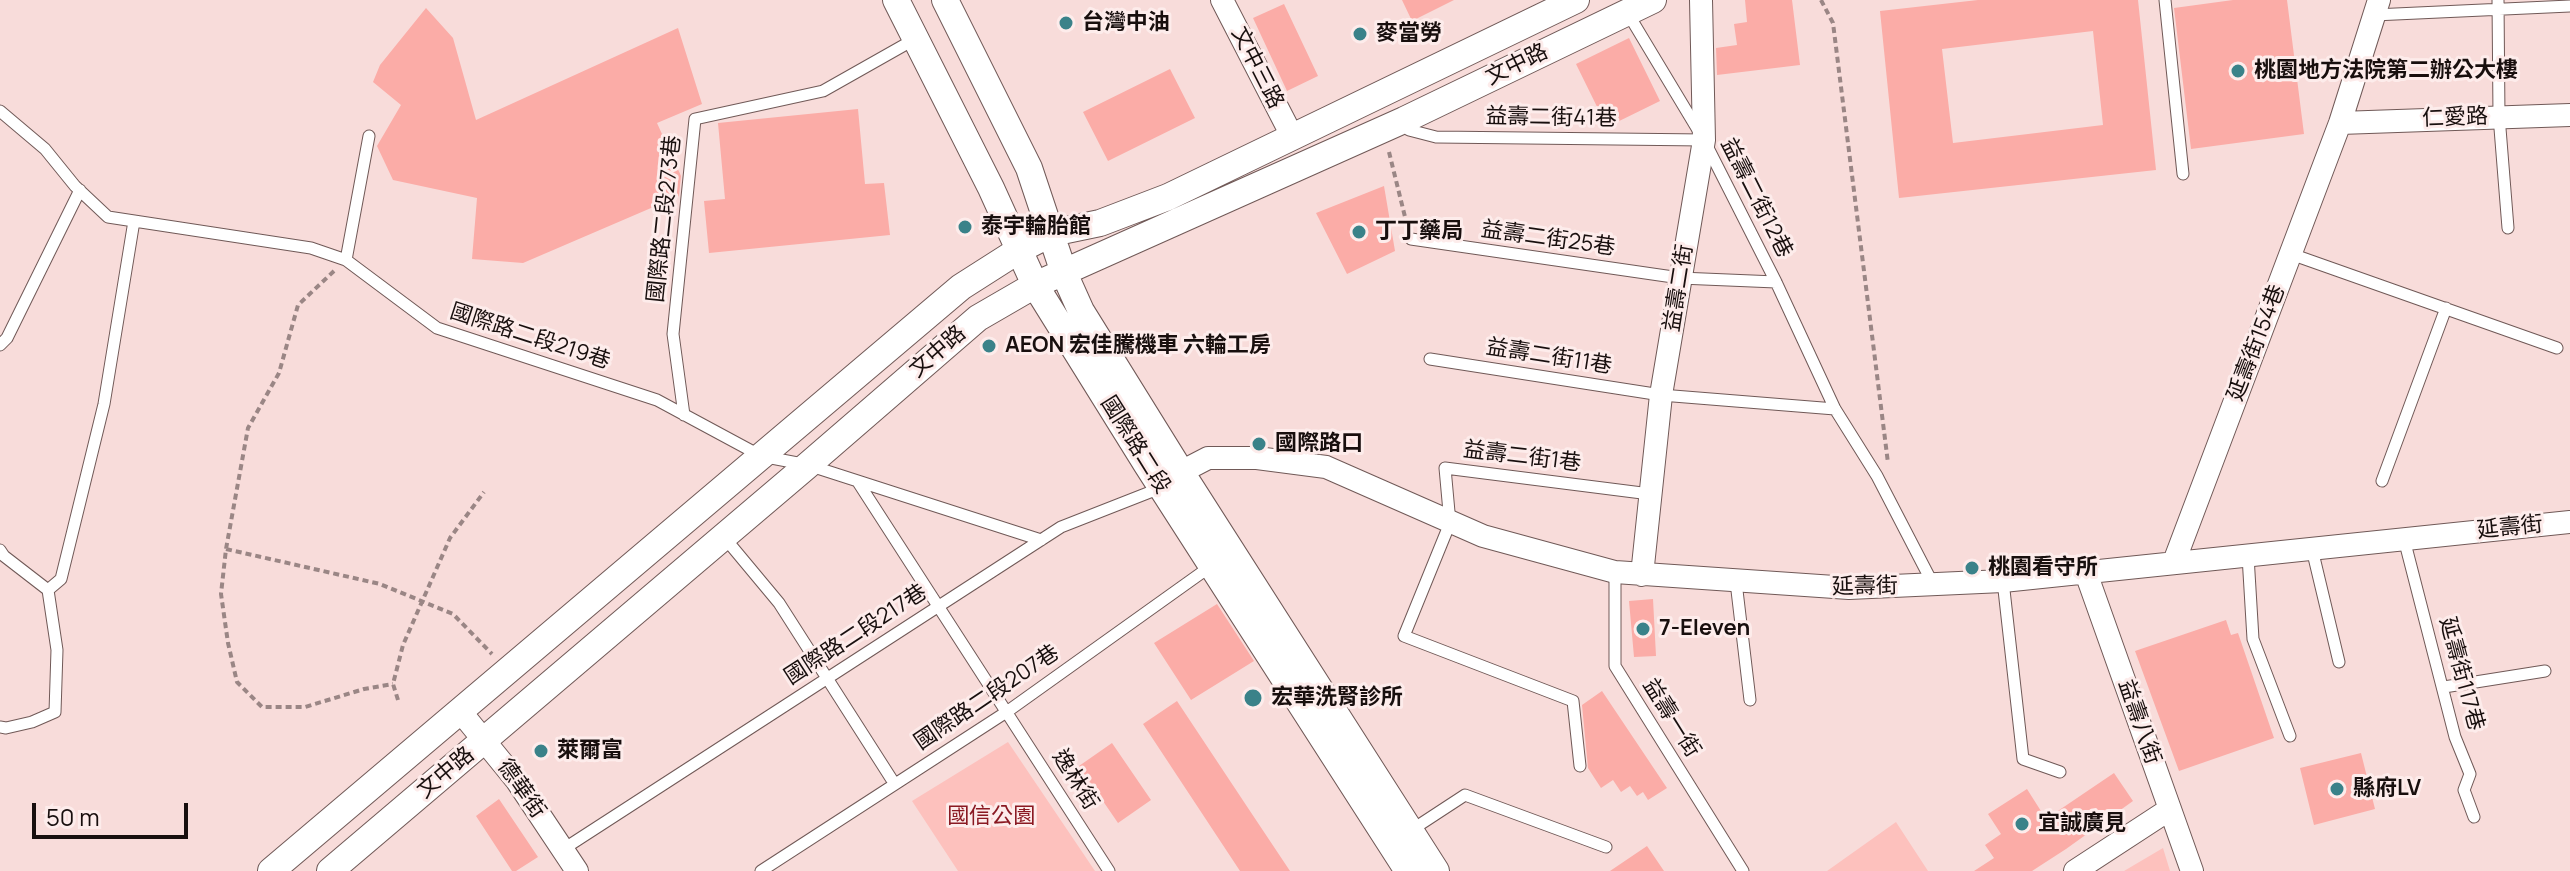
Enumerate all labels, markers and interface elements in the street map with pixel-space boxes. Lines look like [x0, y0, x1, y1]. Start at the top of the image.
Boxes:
place label: 台灣中油 [1082, 10, 1170, 36]
marker: 台灣中油 [1057, 14, 1075, 32]
place label: 麥當勞 [1376, 21, 1442, 47]
street label: 文中三路 [1225, 23, 1289, 113]
marker: 麥當勞 [1351, 25, 1369, 43]
street label: 文中路 [1482, 39, 1552, 91]
place label: 桃園地方法院第二辦公大樓 [2254, 58, 2518, 84]
marker: 桃園地方法院第二辦公大樓 [2229, 62, 2247, 80]
street label: 益壽二街41巷 [1485, 104, 1617, 132]
street label: 仁愛路 [2422, 104, 2488, 132]
street label: 國際路二段273巷 [643, 134, 687, 304]
street label: 益壽二街12巷 [1714, 134, 1798, 262]
place label: 泰宇輪胎館 [981, 214, 1091, 240]
street label: 益壽二街25巷 [1479, 217, 1617, 261]
marker: 泰宇輪胎館 [956, 218, 974, 236]
place label: 丁丁藥局 [1375, 219, 1463, 245]
marker: 丁丁藥局 [1350, 223, 1368, 241]
street label: 益壽二街 [1659, 242, 1699, 334]
street label: 延壽街154巷 [2223, 281, 2291, 405]
street label: 國際路二段219巷 [447, 299, 613, 375]
street label: 文中路 [904, 320, 972, 384]
place label: AEON 宏佳騰機車 六輪工房 [1005, 333, 1271, 359]
street label: 益壽二街11巷 [1484, 334, 1614, 380]
marker: AEON 宏佳騰機車 六輪工房 [980, 337, 998, 355]
street label: 國際路二段 [1095, 391, 1175, 499]
place label: 國際路口 [1275, 431, 1363, 457]
marker: 國際路口 [1250, 435, 1268, 453]
street label: 益壽二街1巷 [1462, 437, 1582, 477]
street label: 延壽街 [2476, 511, 2544, 545]
place label: 桃園看守所 [1988, 555, 2098, 581]
marker: 桃園看守所 [1963, 559, 1981, 577]
street label: 延壽街 [1832, 573, 1898, 601]
street label: 國際路二段217巷 [780, 579, 932, 691]
street label: 延壽街117巷 [2433, 614, 2489, 734]
place label: 7-Eleven [1659, 616, 1750, 642]
marker: 7-Eleven [1634, 620, 1652, 638]
street label: 國際路二段207巷 [910, 640, 1064, 756]
street label: 益壽一街 [1636, 674, 1706, 762]
street label: 益壽八街 [2112, 676, 2166, 768]
place label: 宏華洗腎診所 [1271, 685, 1403, 711]
marker: 宏華洗腎診所 [1242, 687, 1264, 709]
place label: 萊爾富 [557, 738, 623, 764]
street label: 文中路 [412, 742, 480, 804]
marker: 萊爾富 [532, 742, 550, 760]
street label: 逸林街 [1046, 745, 1104, 815]
street label: 德華街 [491, 754, 551, 824]
place label: 縣府LV [2353, 776, 2421, 802]
marker: 縣府LV [2328, 780, 2346, 798]
scale bar [36, 787, 192, 837]
text: 50 m [46, 800, 100, 833]
park label: 國信公園 [947, 804, 1035, 830]
place label: 宜誠廣見 [2038, 811, 2126, 837]
marker: 宜誠廣見 [2013, 815, 2031, 833]

